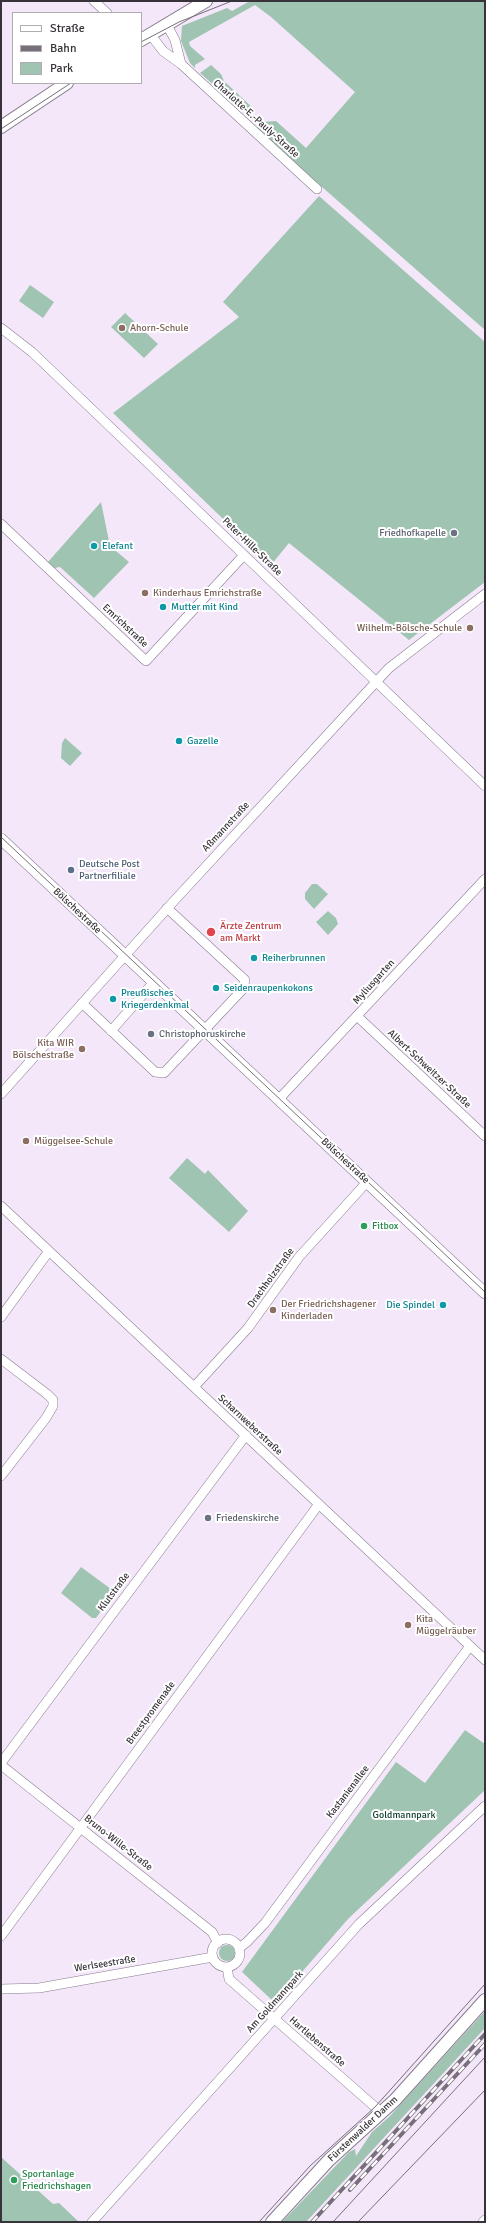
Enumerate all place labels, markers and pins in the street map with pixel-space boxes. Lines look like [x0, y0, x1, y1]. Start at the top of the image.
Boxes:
place label: Ahorn-Schule [130, 322, 188, 334]
marker: Ahorn-Schule [117, 323, 127, 333]
place label: Friedhofkapelle [379, 527, 446, 539]
marker: Friedhofkapelle [449, 528, 459, 538]
place label: Elefant [102, 540, 133, 552]
marker: Elefant [89, 541, 99, 551]
place label: Kinderhaus Emrichstraße [153, 587, 262, 599]
marker: Kinderhaus Emrichstraße [140, 588, 150, 598]
place label: Mutter mit Kind [171, 601, 238, 613]
marker: Mutter mit Kind [158, 602, 168, 612]
place label: Wilhelm-Bölsche-Schule [357, 622, 462, 634]
marker: Wilhelm-Bölsche-Schule [465, 623, 475, 633]
place label: Gazelle [187, 735, 218, 747]
marker: Gazelle [174, 736, 184, 746]
place label: Deutsche Post Partnerfiliale [79, 858, 140, 882]
marker: Deutsche Post Partnerfiliale [66, 865, 76, 875]
place label: Ärzte Zentrum am Markt [220, 920, 281, 944]
marker: Ärzte Zentrum am Markt [205, 926, 217, 938]
place label: Reiherbrunnen [262, 952, 326, 964]
marker: Reiherbrunnen [249, 953, 259, 963]
place label: Seidenraupenkokons [224, 982, 313, 994]
marker: Seidenraupenkokons [211, 983, 221, 993]
place label: Preußisches Kriegerdenkmal [121, 987, 189, 1010]
marker: Preußisches Kriegerdenkmal [108, 994, 118, 1004]
place label: Christophoruskirche [159, 1028, 246, 1040]
marker: Christophoruskirche [146, 1029, 156, 1039]
place label: Kita WIR Bölschestraße [12, 1037, 74, 1060]
marker: Kita WIR Bölschestraße [77, 1044, 87, 1054]
place label: Müggelsee-Schule [34, 1135, 113, 1147]
marker: Müggelsee-Schule [21, 1136, 31, 1146]
place label: Fitbox [372, 1220, 398, 1232]
marker: Fitbox [359, 1221, 369, 1231]
place label: Der Friedrichshagener Kinderladen [281, 1298, 376, 1322]
place label: Die Spindel [386, 1299, 435, 1311]
marker: Die Spindel [438, 1300, 448, 1310]
marker: Der Friedrichshagener Kinderladen [268, 1305, 278, 1315]
place label: Friedenskirche [216, 1512, 279, 1524]
marker: Friedenskirche [203, 1513, 213, 1523]
place label: Kita Müggelräuber [416, 1613, 476, 1636]
marker: Kita Müggelräuber [403, 1620, 413, 1630]
place label: Sportanlage Friedrichshagen [22, 2168, 91, 2192]
marker: Sportanlage Friedrichshagen [9, 2175, 19, 2185]

